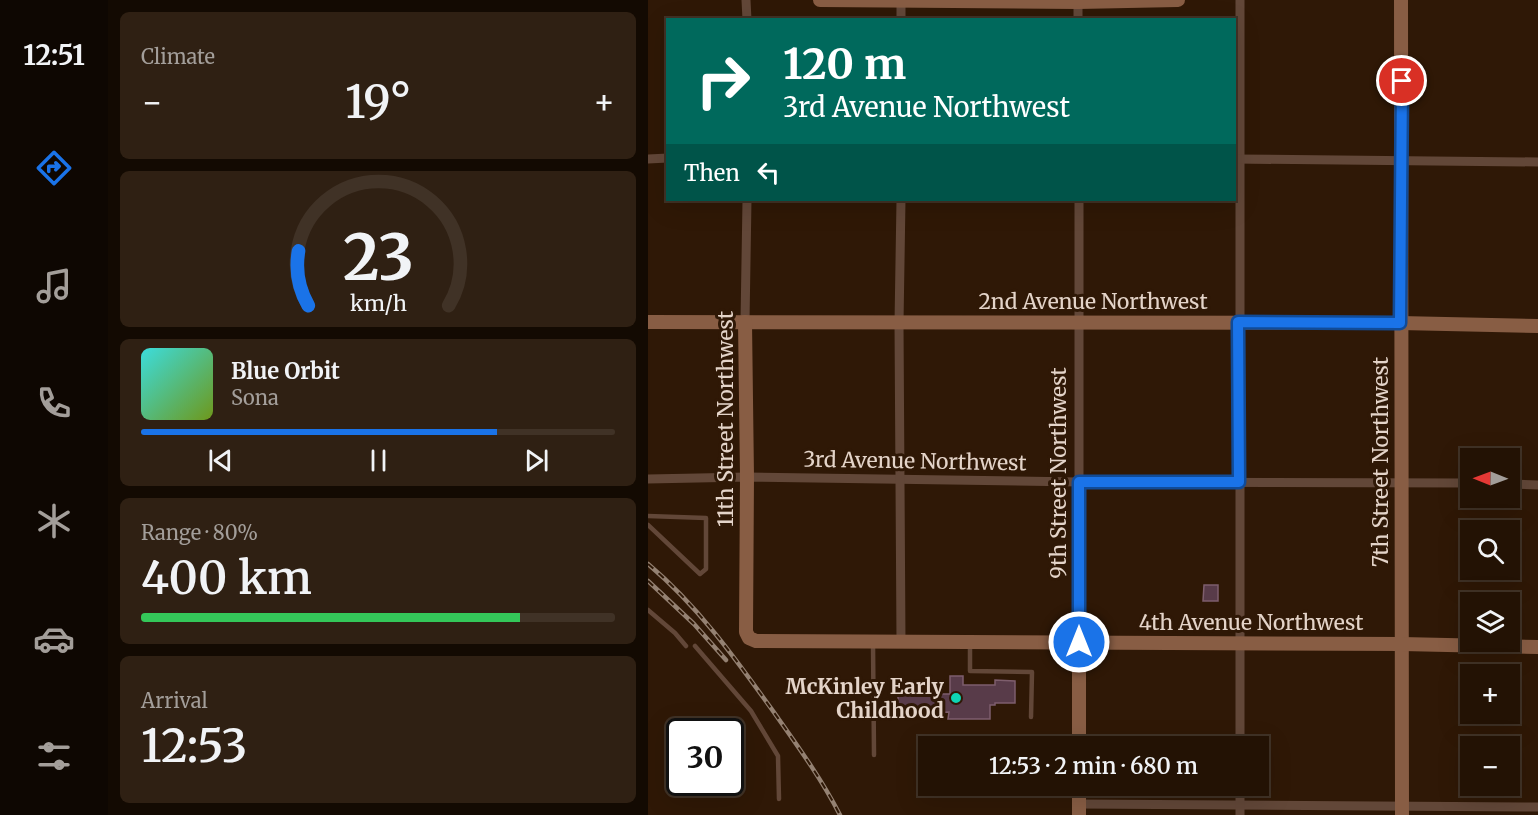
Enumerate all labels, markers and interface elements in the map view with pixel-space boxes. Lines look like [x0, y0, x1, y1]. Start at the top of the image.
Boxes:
text: 12:51 [23, 38, 85, 72]
text: 120 m [783, 38, 906, 90]
icon: right [684, 42, 762, 120]
text: Climate [141, 44, 215, 69]
pin [1376, 55, 1427, 106]
icon: arrive [1385, 64, 1418, 97]
text: 19° [345, 74, 411, 130]
text: − [141, 82, 163, 123]
text: + [593, 82, 615, 123]
text: 3rd Avenue Northwest [783, 90, 1070, 124]
icon: directions [33, 147, 75, 189]
icon: left [752, 156, 785, 189]
text: Then [684, 159, 740, 187]
text: 23 [343, 219, 413, 297]
icon: music [33, 265, 75, 307]
street label: 2nd Avenue Northwest [978, 288, 1208, 315]
text: km/h [350, 290, 406, 317]
street label: 11th Street Northwest [712, 311, 739, 527]
text: Blue Orbit [231, 357, 340, 385]
street label: 7th Street Northwest [1367, 357, 1394, 567]
street label: 9th Street Northwest [1045, 367, 1072, 579]
icon: phone [33, 382, 75, 424]
text: Sona [231, 385, 279, 410]
icon: previous [204, 444, 237, 477]
icon: pause [362, 444, 395, 477]
icon: next [520, 444, 553, 477]
street label: 3rd Avenue Northwest [803, 446, 1027, 476]
north arrow [1460, 448, 1520, 508]
map controls [1460, 448, 1520, 796]
icon: climate [33, 500, 75, 542]
text: Range · 80% [141, 520, 258, 545]
button: search [1460, 520, 1520, 580]
text: 400 km [141, 550, 312, 606]
button: layers [1460, 592, 1520, 652]
street label: 4th Avenue Northwest [1139, 609, 1363, 636]
position arrow [1047, 610, 1111, 674]
icon: car [33, 618, 75, 660]
button: + [1460, 664, 1520, 724]
place label: McKinley Early Childhood [785, 673, 945, 724]
text: Arrival [141, 688, 208, 713]
marker: McKinley Early Childhood [949, 691, 963, 705]
text: 12:53 [141, 718, 247, 774]
speed limit sign: 30 [666, 718, 744, 796]
icon: filters [33, 735, 75, 777]
button: − [1460, 736, 1520, 796]
text: 12:53 · 2 min · 680 m [989, 752, 1198, 780]

